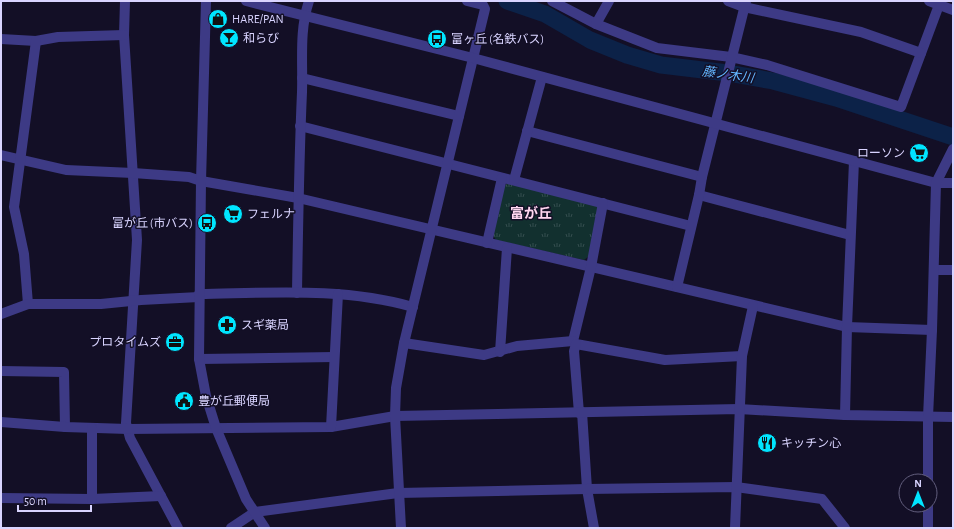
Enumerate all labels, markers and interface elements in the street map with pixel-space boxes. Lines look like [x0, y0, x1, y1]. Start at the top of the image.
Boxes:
shop icon: HARE/PAN [207, 8, 229, 30]
place label: HARE/PAN [232, 13, 284, 25]
bar icon: 和らび [218, 27, 240, 49]
bus stop icon: 富ヶ丘 (名鉄バス) [426, 28, 448, 50]
place label: 和らび [243, 31, 279, 44]
place label: 富ヶ丘 (名鉄バス) [451, 32, 544, 45]
water label: 藤ノ木川 [701, 64, 757, 86]
supermarket icon: ローソン [908, 142, 930, 164]
place label: ローソン [857, 147, 905, 159]
supermarket icon: フェルナ [222, 203, 244, 225]
district label: 富が丘 [510, 205, 552, 221]
place label: フェルナ [247, 208, 295, 220]
bus stop icon: 富が丘 (市バス) [196, 212, 218, 234]
place label: 富が丘 (市バス) [112, 216, 193, 229]
pharmacy icon: スギ薬局 [216, 314, 238, 336]
place label: スギ薬局 [241, 318, 289, 331]
office icon: プロタイムズ [164, 331, 186, 353]
place label: プロタイムズ [89, 335, 161, 348]
public building icon: 豊が丘郵便局 [173, 390, 195, 412]
place label: 豊が丘郵便局 [198, 394, 270, 407]
restaurant icon: キッチン心 [756, 432, 778, 454]
place label: キッチン心 [781, 437, 841, 449]
north arrow [898, 473, 938, 513]
text: N [914, 478, 922, 489]
scale bar [18, 487, 91, 513]
text: 50 m [24, 495, 47, 507]

